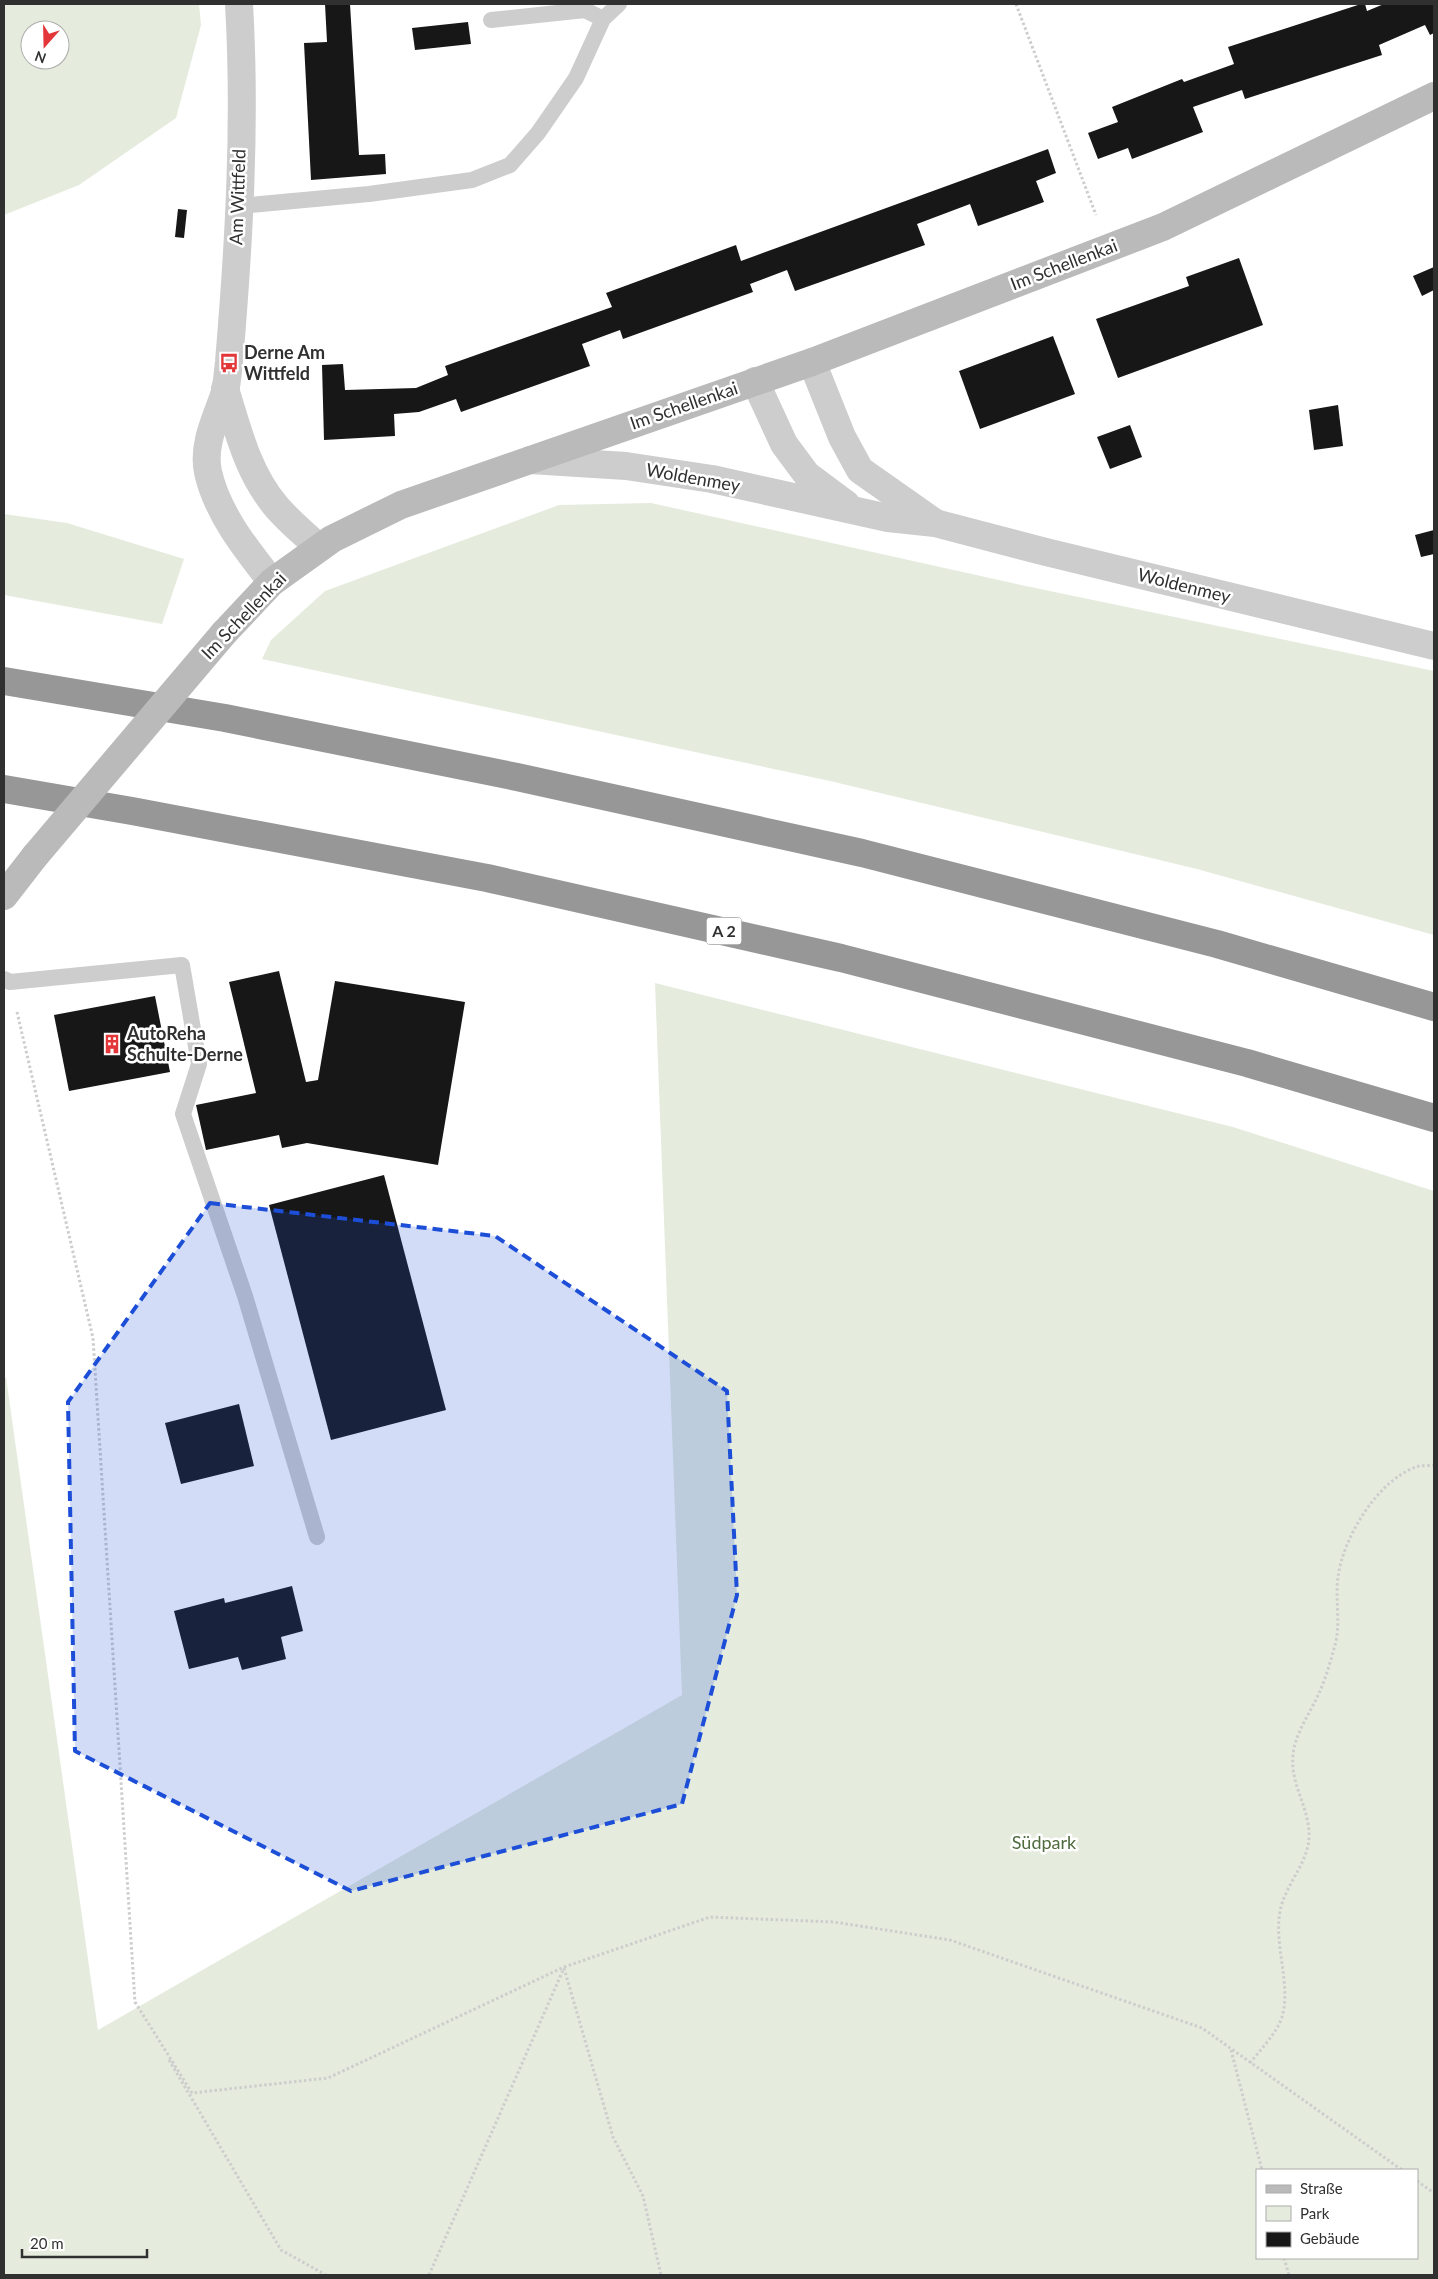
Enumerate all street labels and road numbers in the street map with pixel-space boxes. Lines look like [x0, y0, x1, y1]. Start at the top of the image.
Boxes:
street label: Am Wittfeld [224, 149, 250, 245]
street label: Im Schellenkai [1007, 234, 1120, 295]
street label: Im Schellenkai [627, 376, 741, 434]
street label: Woldenmey [644, 458, 743, 496]
street label: Woldenmey [1135, 563, 1234, 607]
street label: Im Schellenkai [196, 567, 290, 663]
road number: A 2 [706, 918, 742, 944]

